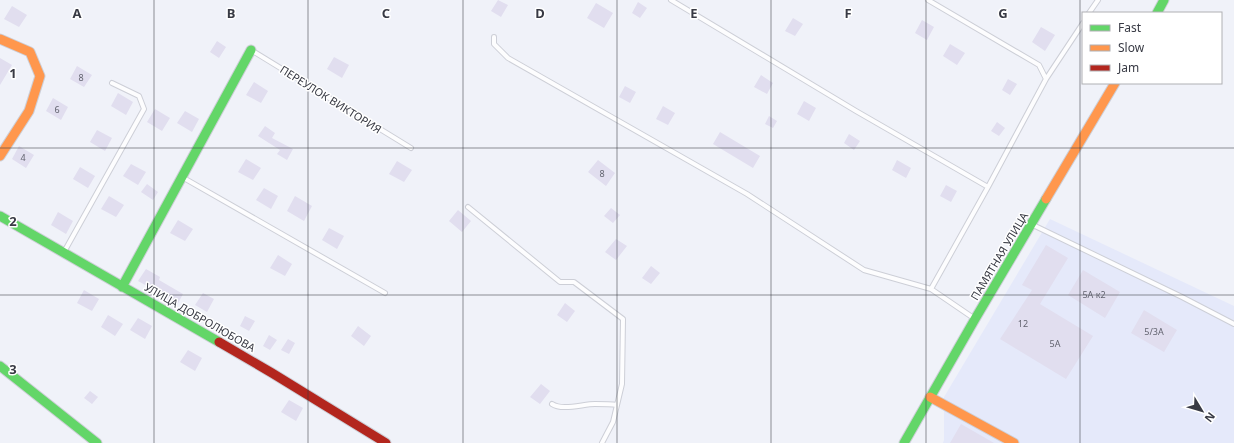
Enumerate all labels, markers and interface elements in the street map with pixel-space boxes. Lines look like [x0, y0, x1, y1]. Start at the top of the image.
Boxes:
text: A [73, 4, 82, 22]
text: B [227, 4, 235, 22]
text: C [382, 4, 390, 22]
text: D [535, 4, 545, 22]
text: E [690, 4, 698, 22]
text: F [844, 4, 852, 22]
text: G [998, 4, 1008, 22]
legend [1082, 12, 1222, 84]
text: Fast [1118, 19, 1142, 36]
text: Slow [1118, 39, 1145, 56]
text: Jam [1117, 59, 1139, 76]
street label: ПЕРЕУЛОК ВИКТОРИЯ [277, 62, 385, 136]
text: 1 [9, 64, 17, 82]
house number: 8 [78, 71, 84, 84]
house number: 6 [54, 103, 60, 116]
house number: 4 [20, 151, 26, 164]
house number: 8 [599, 167, 605, 180]
street label: ПАМЯТНАЯ УЛИЦА [967, 208, 1032, 303]
text: 2 [9, 212, 17, 230]
street label: УЛИЦА ДОБРОЛЮБОВА [142, 279, 259, 355]
house number: 5А к2 [1082, 288, 1106, 301]
house number: 12 [1018, 317, 1028, 330]
house number: 5/3А [1144, 325, 1164, 338]
house number: 5А [1050, 337, 1061, 350]
text: 3 [9, 360, 17, 378]
north arrow [1182, 391, 1222, 431]
text: N [1202, 409, 1219, 426]

